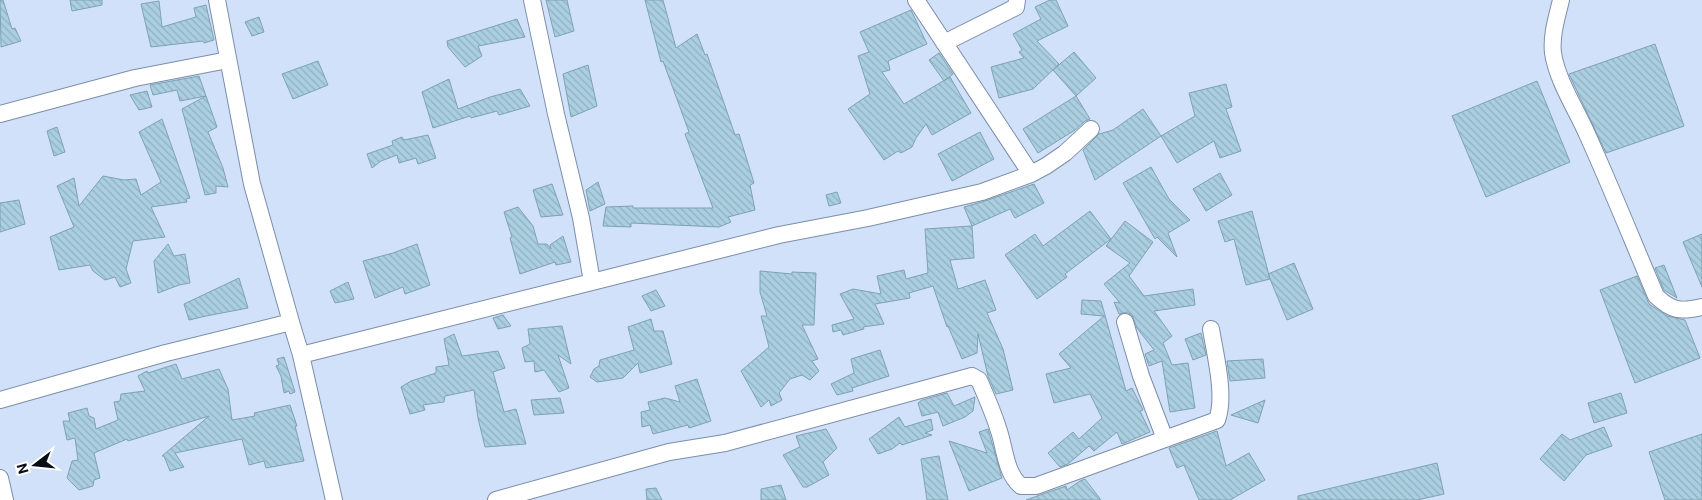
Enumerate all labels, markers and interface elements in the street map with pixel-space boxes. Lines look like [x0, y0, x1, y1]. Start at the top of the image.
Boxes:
north arrow [10, 440, 60, 490]
text: N [13, 462, 32, 476]

